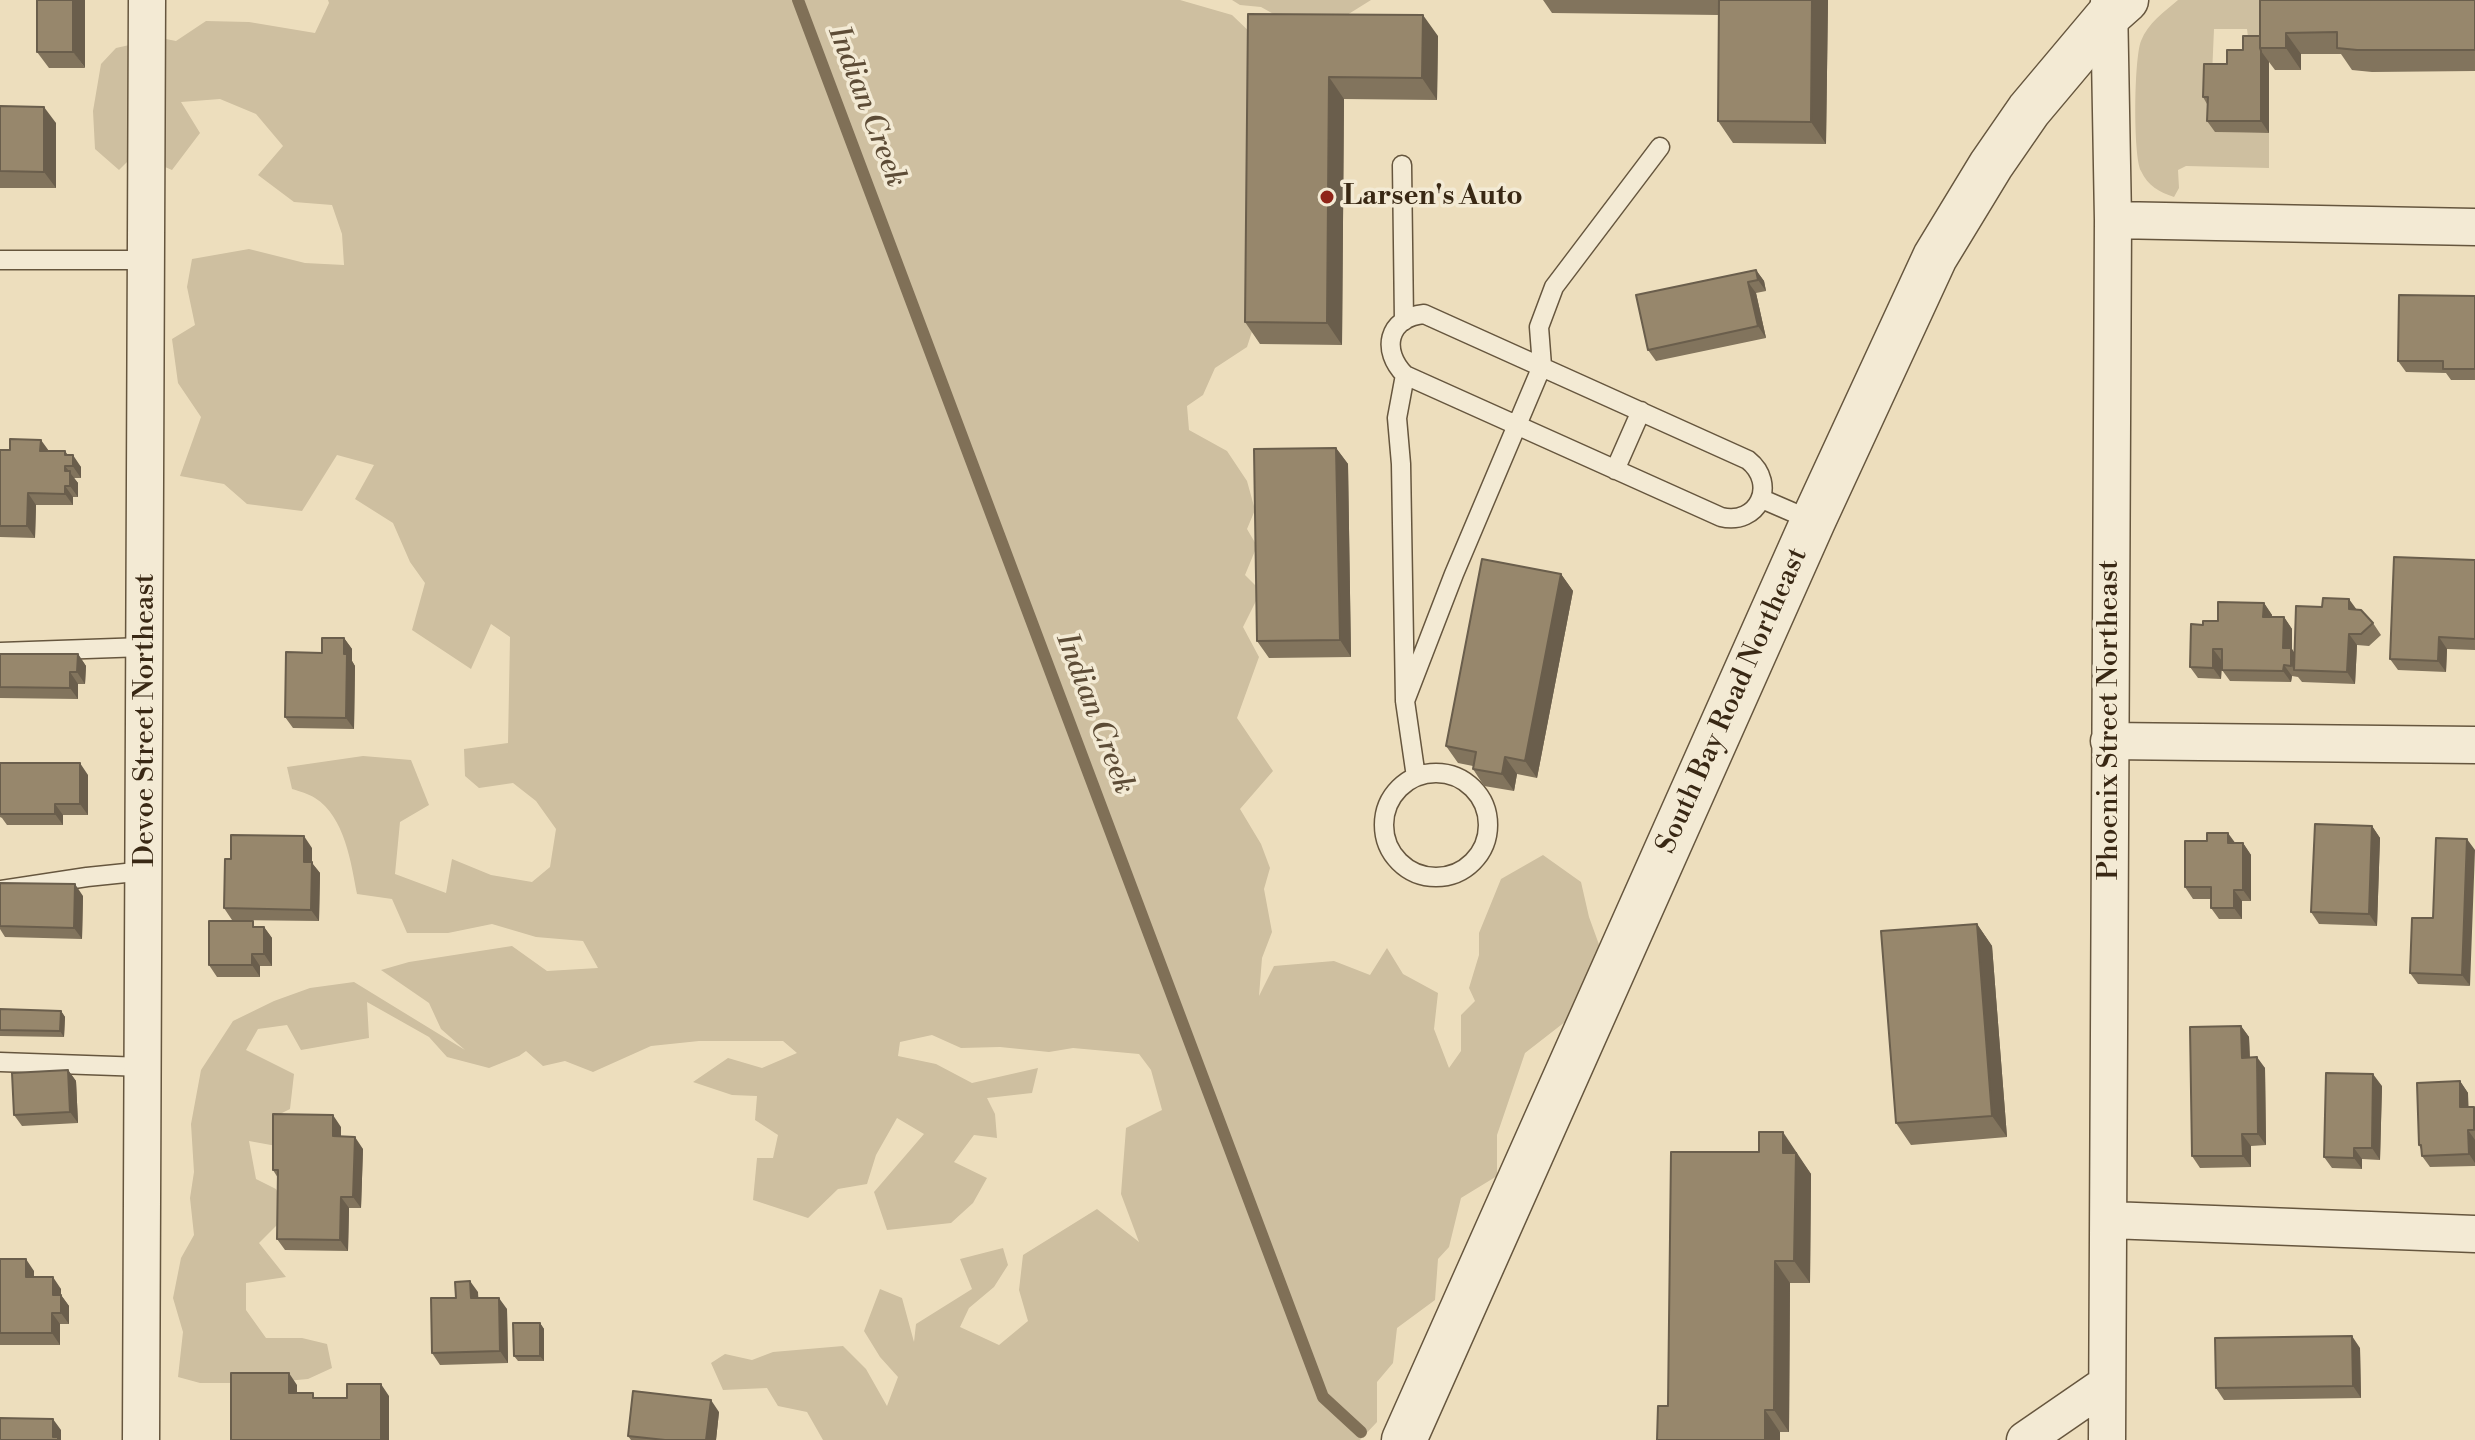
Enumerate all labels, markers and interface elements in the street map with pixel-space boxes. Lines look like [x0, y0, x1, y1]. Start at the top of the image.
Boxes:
water label: Indian Creek [819, 21, 913, 193]
place label: Larsen's Auto [1343, 180, 1523, 214]
marker: Larsen's Auto [1318, 188, 1336, 206]
street label: South Bay Road Northeast [1650, 543, 1816, 859]
street label: Phoenix Street Northeast [2093, 560, 2127, 880]
street label: Devoe Street Northeast [129, 573, 163, 867]
water label: Indian Creek [1047, 628, 1141, 800]

